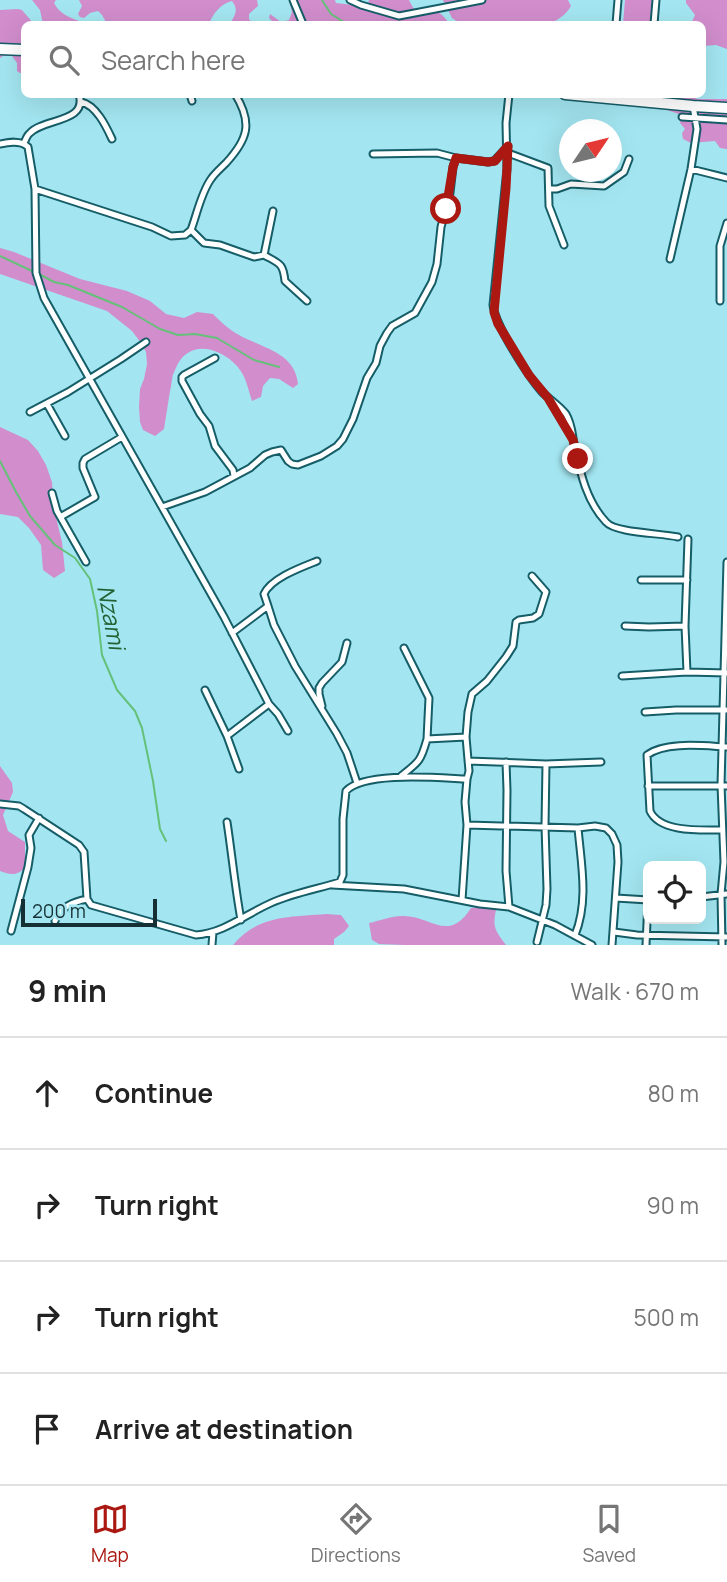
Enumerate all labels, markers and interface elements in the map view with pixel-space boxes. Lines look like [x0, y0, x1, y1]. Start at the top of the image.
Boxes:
search box [21, 21, 706, 98]
icon: search [45, 41, 83, 79]
text: Search here [101, 42, 246, 78]
north arrow [559, 119, 622, 182]
route start [430, 193, 461, 224]
route end [562, 443, 593, 474]
water label: Nzami [90, 582, 134, 654]
map controls [643, 861, 706, 924]
button: locate [643, 861, 706, 924]
scale bar [21, 896, 158, 928]
text: 200 m [32, 898, 86, 924]
text: 9 min [28, 970, 107, 1011]
text: Walk · 670 m [571, 975, 699, 1007]
icon: ahead [28, 1074, 66, 1112]
text: Continue [95, 1075, 213, 1111]
text: 80 m [648, 1077, 699, 1109]
icon: right [28, 1186, 66, 1224]
text: Turn right [95, 1187, 219, 1223]
text: 90 m [647, 1189, 699, 1221]
icon: right [28, 1298, 66, 1336]
text: Turn right [95, 1299, 219, 1335]
text: 500 m [634, 1301, 699, 1333]
icon: arrive [28, 1410, 66, 1448]
text: Arrive at destination [95, 1411, 353, 1447]
tab: Map [91, 1500, 129, 1568]
tab: Directions [311, 1500, 401, 1568]
tab: Saved [583, 1500, 636, 1568]

